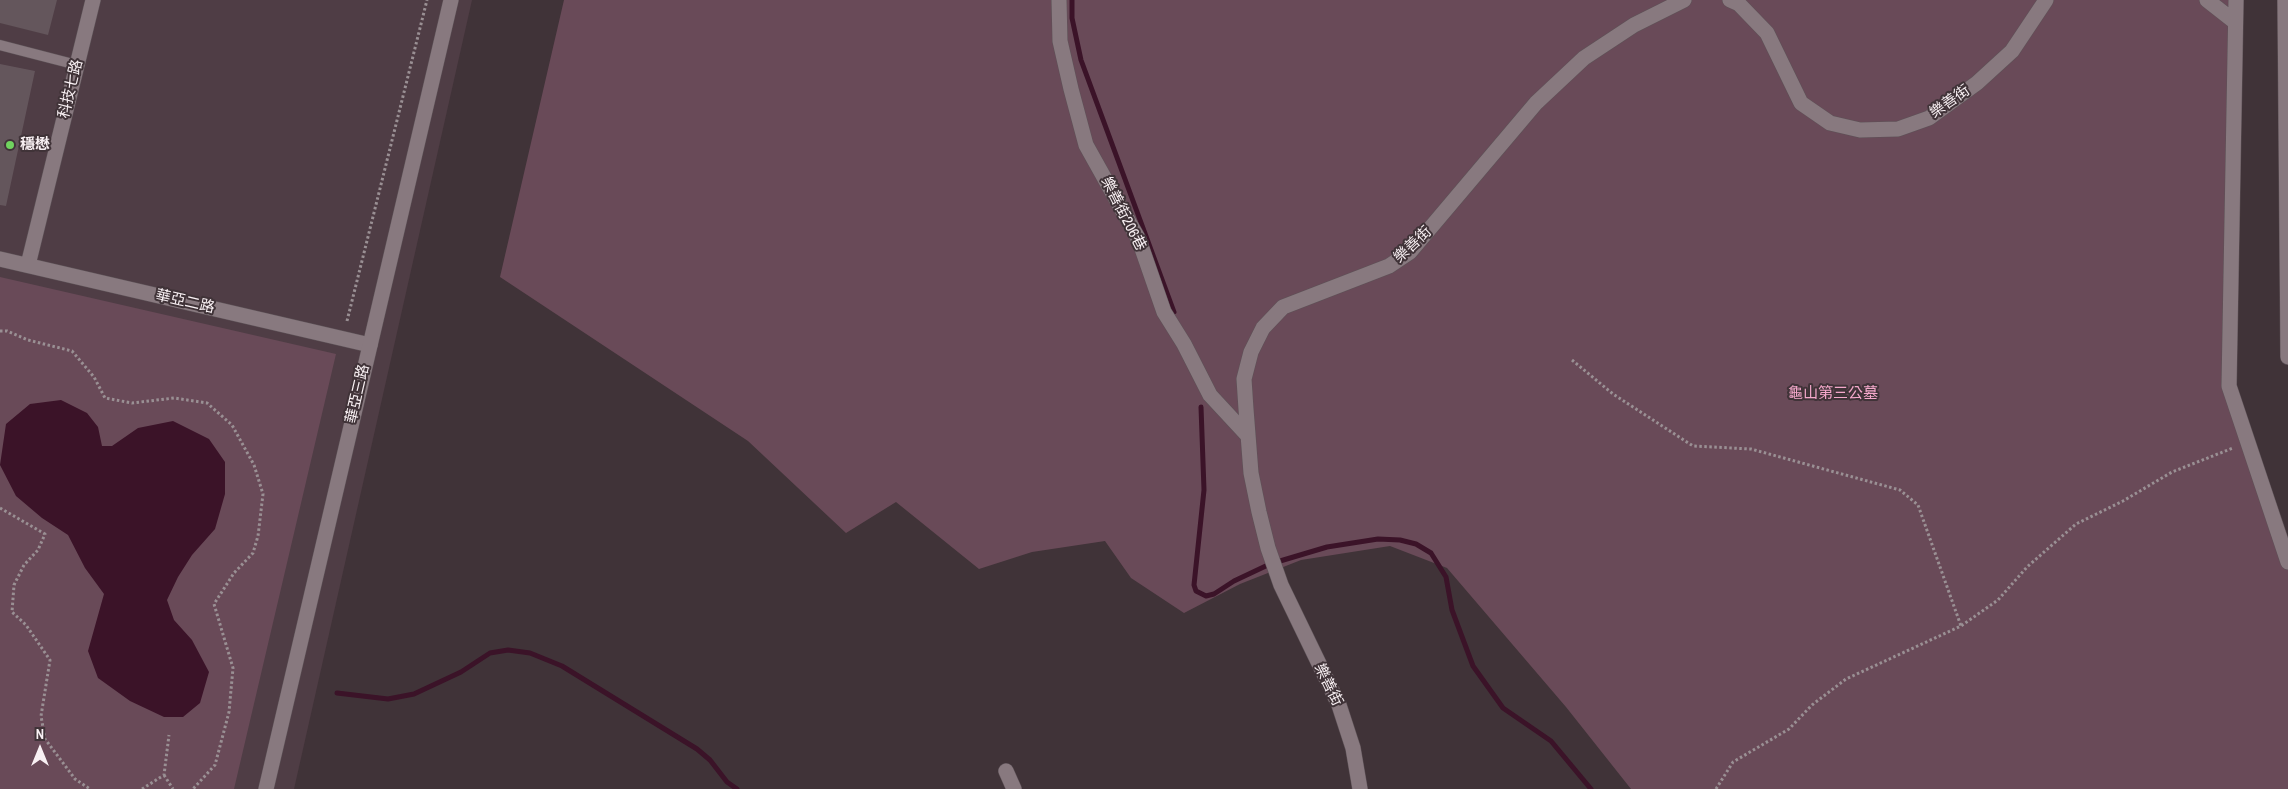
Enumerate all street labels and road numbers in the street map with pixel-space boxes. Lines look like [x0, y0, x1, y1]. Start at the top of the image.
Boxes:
street label: 科技七路 [55, 58, 87, 120]
street label: 樂善街 [1926, 82, 1974, 122]
street label: 樂善街206巷 [1097, 174, 1149, 254]
street label: 樂善街 [1390, 223, 1436, 267]
street label: 華亞二路 [154, 286, 216, 318]
street label: 華亞三路 [342, 363, 374, 425]
street label: 樂善街 [1310, 661, 1346, 709]

